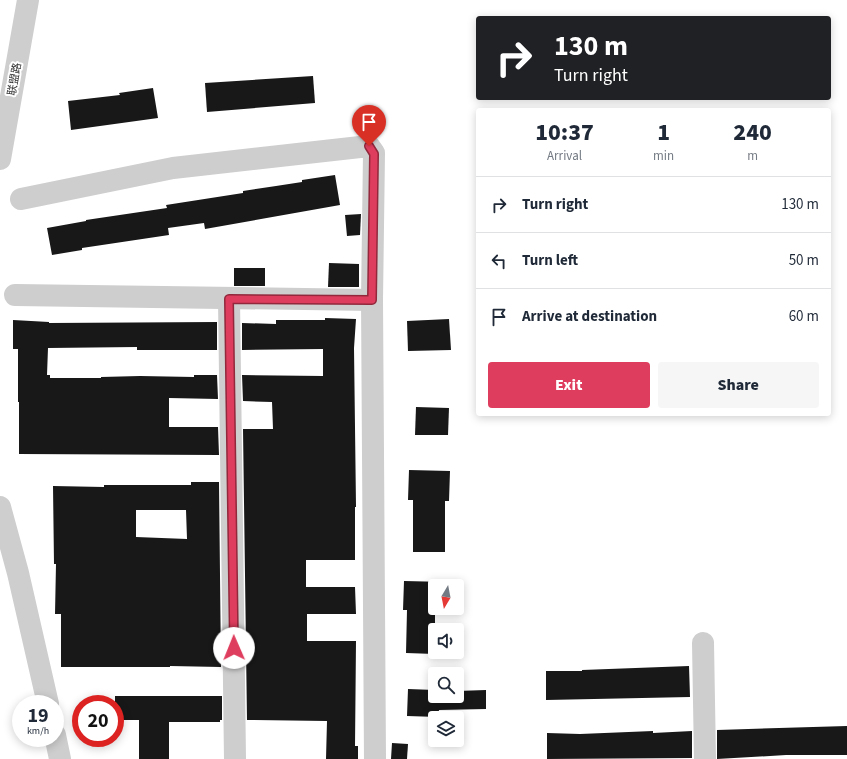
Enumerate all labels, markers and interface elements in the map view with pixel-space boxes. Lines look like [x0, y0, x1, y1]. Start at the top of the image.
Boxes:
text: 130 m [554, 26, 628, 66]
icon: right [488, 32, 540, 84]
street label: 联盟路 [4, 62, 25, 97]
text: Turn right [554, 63, 628, 88]
pin [352, 105, 386, 146]
icon: arrive [358, 111, 380, 133]
text: 10:37 [535, 115, 594, 150]
text: 1 [657, 115, 670, 150]
text: 240 [733, 115, 772, 150]
text: Arrival [547, 147, 582, 165]
text: min [653, 147, 674, 165]
text: m [747, 147, 758, 165]
icon: right [488, 194, 510, 216]
text: Turn right [522, 194, 588, 215]
text: 130 m [781, 194, 819, 215]
icon: left [488, 250, 510, 272]
text: Turn left [522, 250, 578, 271]
text: 50 m [789, 250, 819, 271]
icon: arrive [488, 306, 510, 328]
text: Arrive at destination [522, 306, 657, 327]
text: 60 m [789, 306, 819, 327]
button: Exit [488, 362, 650, 408]
button: Share [658, 362, 819, 408]
north arrow [428, 579, 464, 615]
map controls [428, 579, 464, 747]
button: sound [428, 623, 464, 659]
position arrow [213, 627, 255, 669]
button: search [428, 667, 464, 703]
speed limit sign: 20 [72, 695, 124, 747]
text: 19 [27, 702, 49, 730]
button: layers [428, 711, 464, 747]
text: km/h [27, 724, 49, 738]

